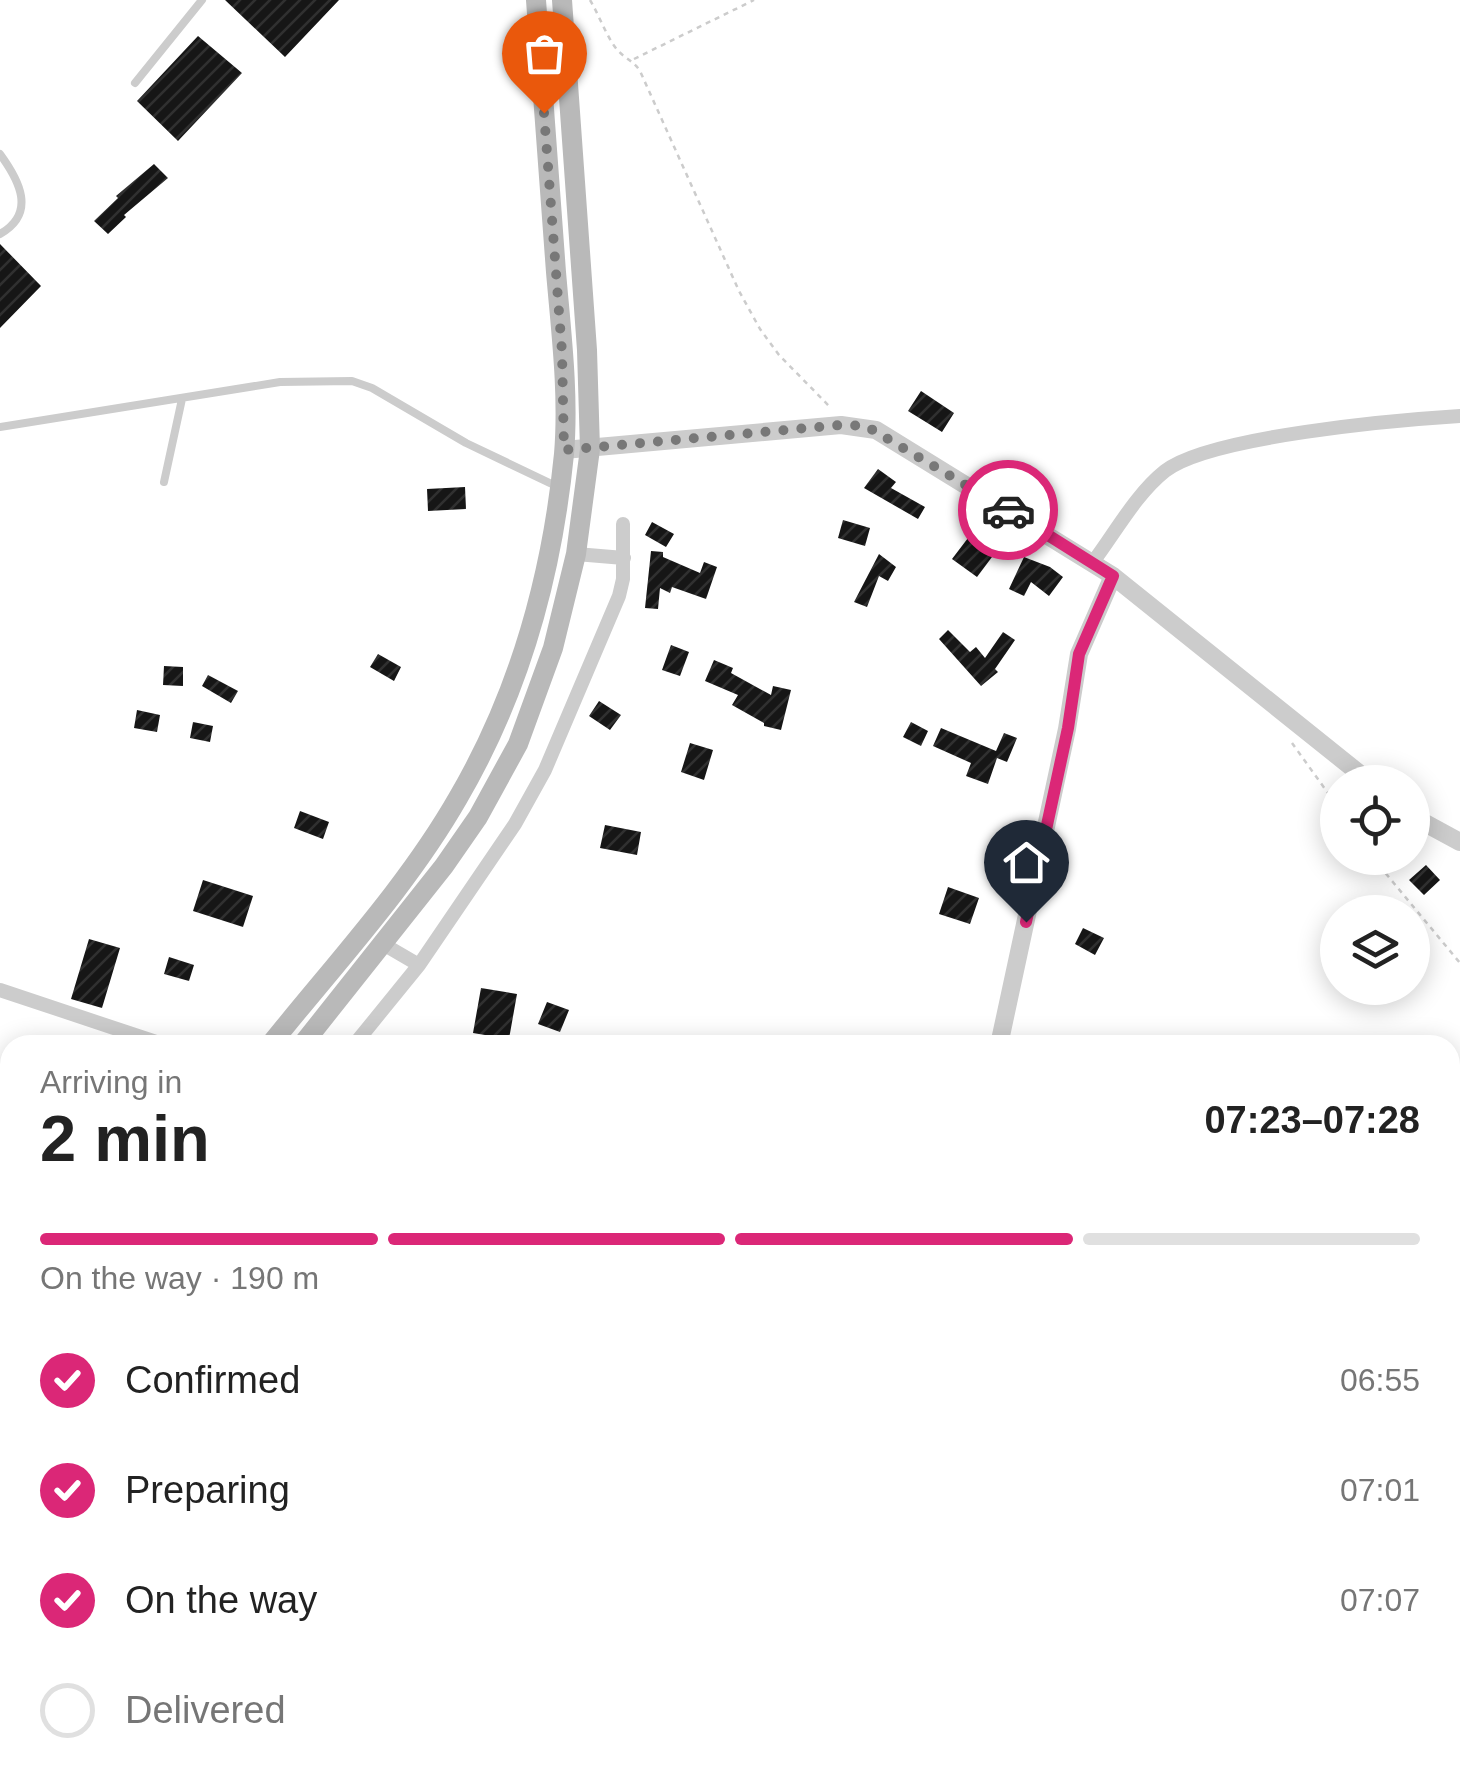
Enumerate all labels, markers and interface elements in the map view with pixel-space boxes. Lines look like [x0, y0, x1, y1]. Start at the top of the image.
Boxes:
pin [502, 11, 587, 114]
icon: bag [517, 26, 572, 81]
courier [958, 460, 1058, 560]
icon: car [981, 483, 1036, 538]
map controls [1320, 765, 1430, 1005]
button: locate [1320, 765, 1430, 875]
pin [984, 820, 1069, 923]
icon: home [999, 835, 1054, 890]
button: layers [1320, 895, 1430, 1005]
text: Arriving in [40, 1064, 182, 1100]
text: 07:23–07:28 [1204, 1099, 1420, 1141]
text: 2 min [40, 1102, 210, 1175]
text: On the way · 190 m [40, 1260, 319, 1296]
icon: check [40, 1353, 95, 1408]
text: Confirmed [125, 1359, 300, 1401]
text: 06:55 [1340, 1362, 1420, 1398]
icon: check [40, 1463, 95, 1518]
text: Preparing [125, 1469, 290, 1511]
text: 07:01 [1340, 1472, 1420, 1508]
icon: check [40, 1573, 95, 1628]
text: On the way [125, 1579, 317, 1621]
text: 07:07 [1340, 1582, 1420, 1618]
text: Delivered [125, 1689, 286, 1731]

